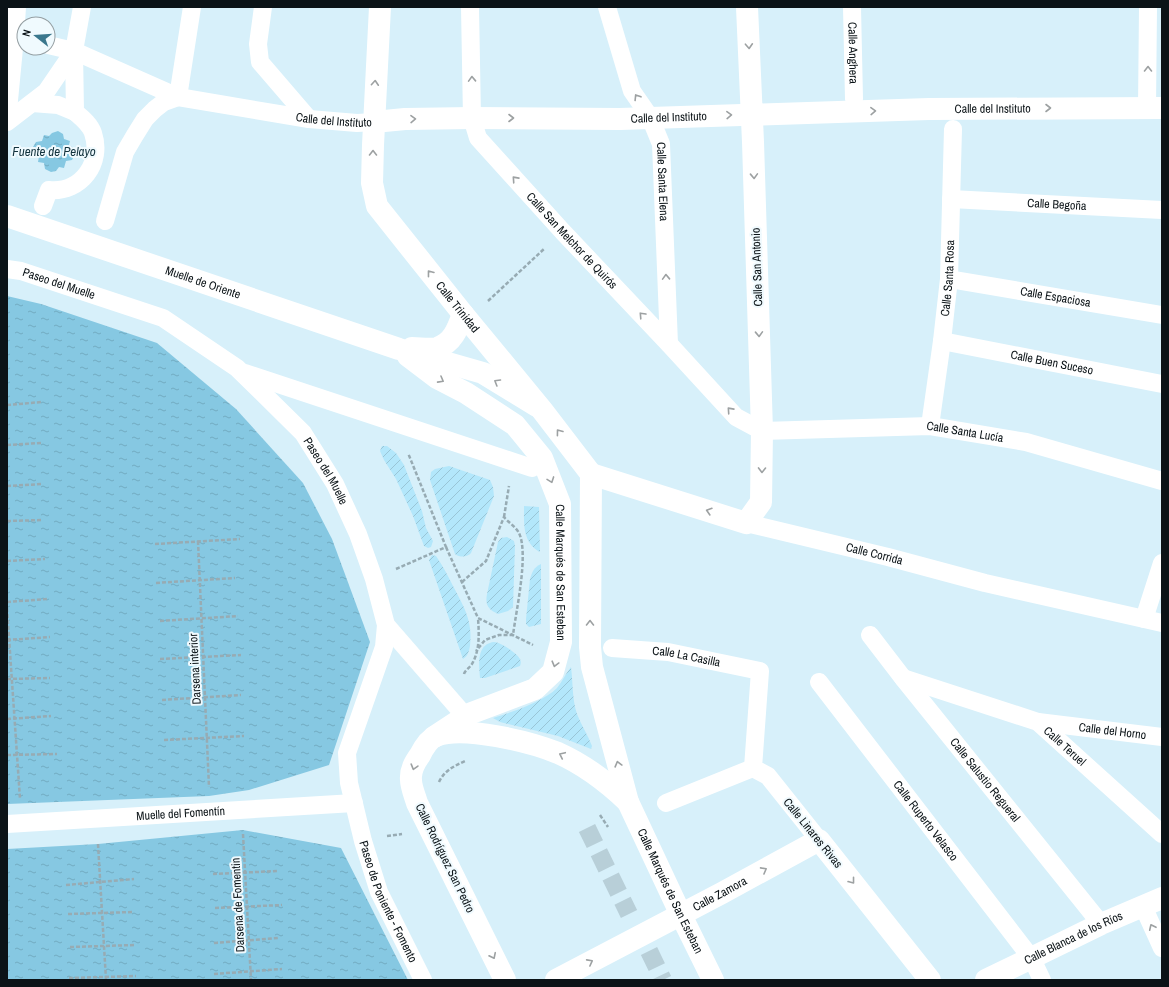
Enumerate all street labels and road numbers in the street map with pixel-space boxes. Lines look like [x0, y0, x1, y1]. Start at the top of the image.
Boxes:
street label: Calle Anghera [844, 22, 862, 85]
street label: Calle del Instituto [955, 101, 1031, 117]
street label: Calle del Instituto [630, 108, 707, 127]
street label: Calle del Instituto [295, 109, 372, 131]
street label: Calle Santa Elena [653, 142, 672, 222]
street label: Calle San Melchor de Quirós [523, 189, 621, 293]
street label: Calle Begoña [1027, 195, 1087, 214]
street label: Calle San Antonio [748, 227, 766, 307]
street label: Calle Santa Rosa [937, 239, 958, 317]
street label: Muelle de Oriente [163, 262, 243, 303]
street label: Paseo del Muelle [20, 264, 97, 303]
street label: Calle Trinidad [432, 278, 483, 336]
street label: Calle Espaciosa [1019, 283, 1092, 311]
street label: Calle Buen Suceso [1009, 347, 1095, 378]
street label: Calle Santa Lucía [925, 418, 1005, 446]
street label: Paseo del Muelle [300, 434, 351, 507]
street label: Calle Marqués de San Esteban [552, 504, 569, 641]
street label: Calle Corrida [844, 539, 905, 569]
street label: Darsena interior [185, 632, 205, 705]
street label: Calle La Casilla [652, 643, 722, 671]
street label: Calle del Horno [1078, 719, 1147, 743]
street label: Calle Teruel [1040, 723, 1089, 769]
street label: Calle Salustio Regueral [946, 735, 1024, 825]
street label: Calle Ruperto Velasco [890, 777, 962, 864]
street label: Calle Linares Rivas [780, 795, 846, 871]
street label: Calle Rodríguez San Pedro [412, 801, 478, 915]
street label: Muelle del Fomentín [136, 803, 226, 824]
street label: Calle Marqués de San Esteban [634, 826, 707, 956]
street label: Paseo de Poniente - Fomento [355, 839, 421, 965]
street label: Darsena de Fomentin [228, 857, 248, 953]
street label: Calle Zamora [690, 873, 750, 915]
street label: Calle Blanca de los Ríos [1021, 908, 1125, 968]

